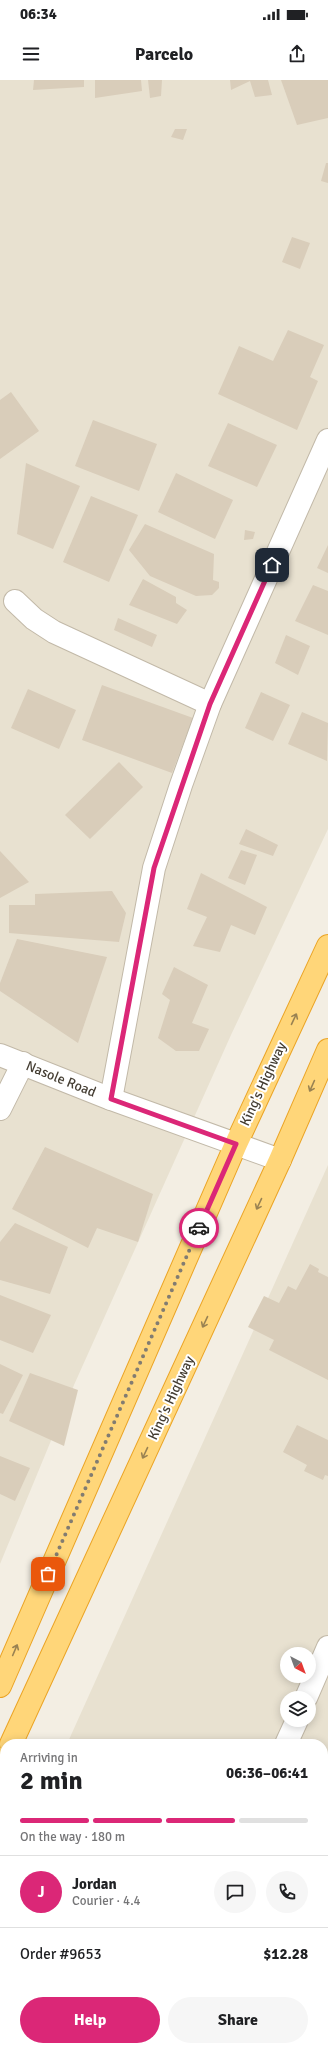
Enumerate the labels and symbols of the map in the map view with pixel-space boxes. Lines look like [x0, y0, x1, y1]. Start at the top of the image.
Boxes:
pin [255, 548, 289, 582]
one-way arrow [291, 1013, 298, 1025]
street label: King's Highway [236, 1039, 290, 1129]
street label: Nasole Road [23, 1057, 99, 1101]
one-way arrow [308, 1079, 316, 1091]
one-way arrow [255, 1198, 262, 1210]
courier [179, 1208, 219, 1248]
one-way arrow [201, 1316, 208, 1328]
street label: King's Highway [144, 1353, 198, 1443]
one-way arrow [141, 1447, 148, 1459]
pin [31, 1557, 65, 1591]
one-way arrow [12, 1644, 20, 1656]
north arrow [280, 1647, 316, 1683]

